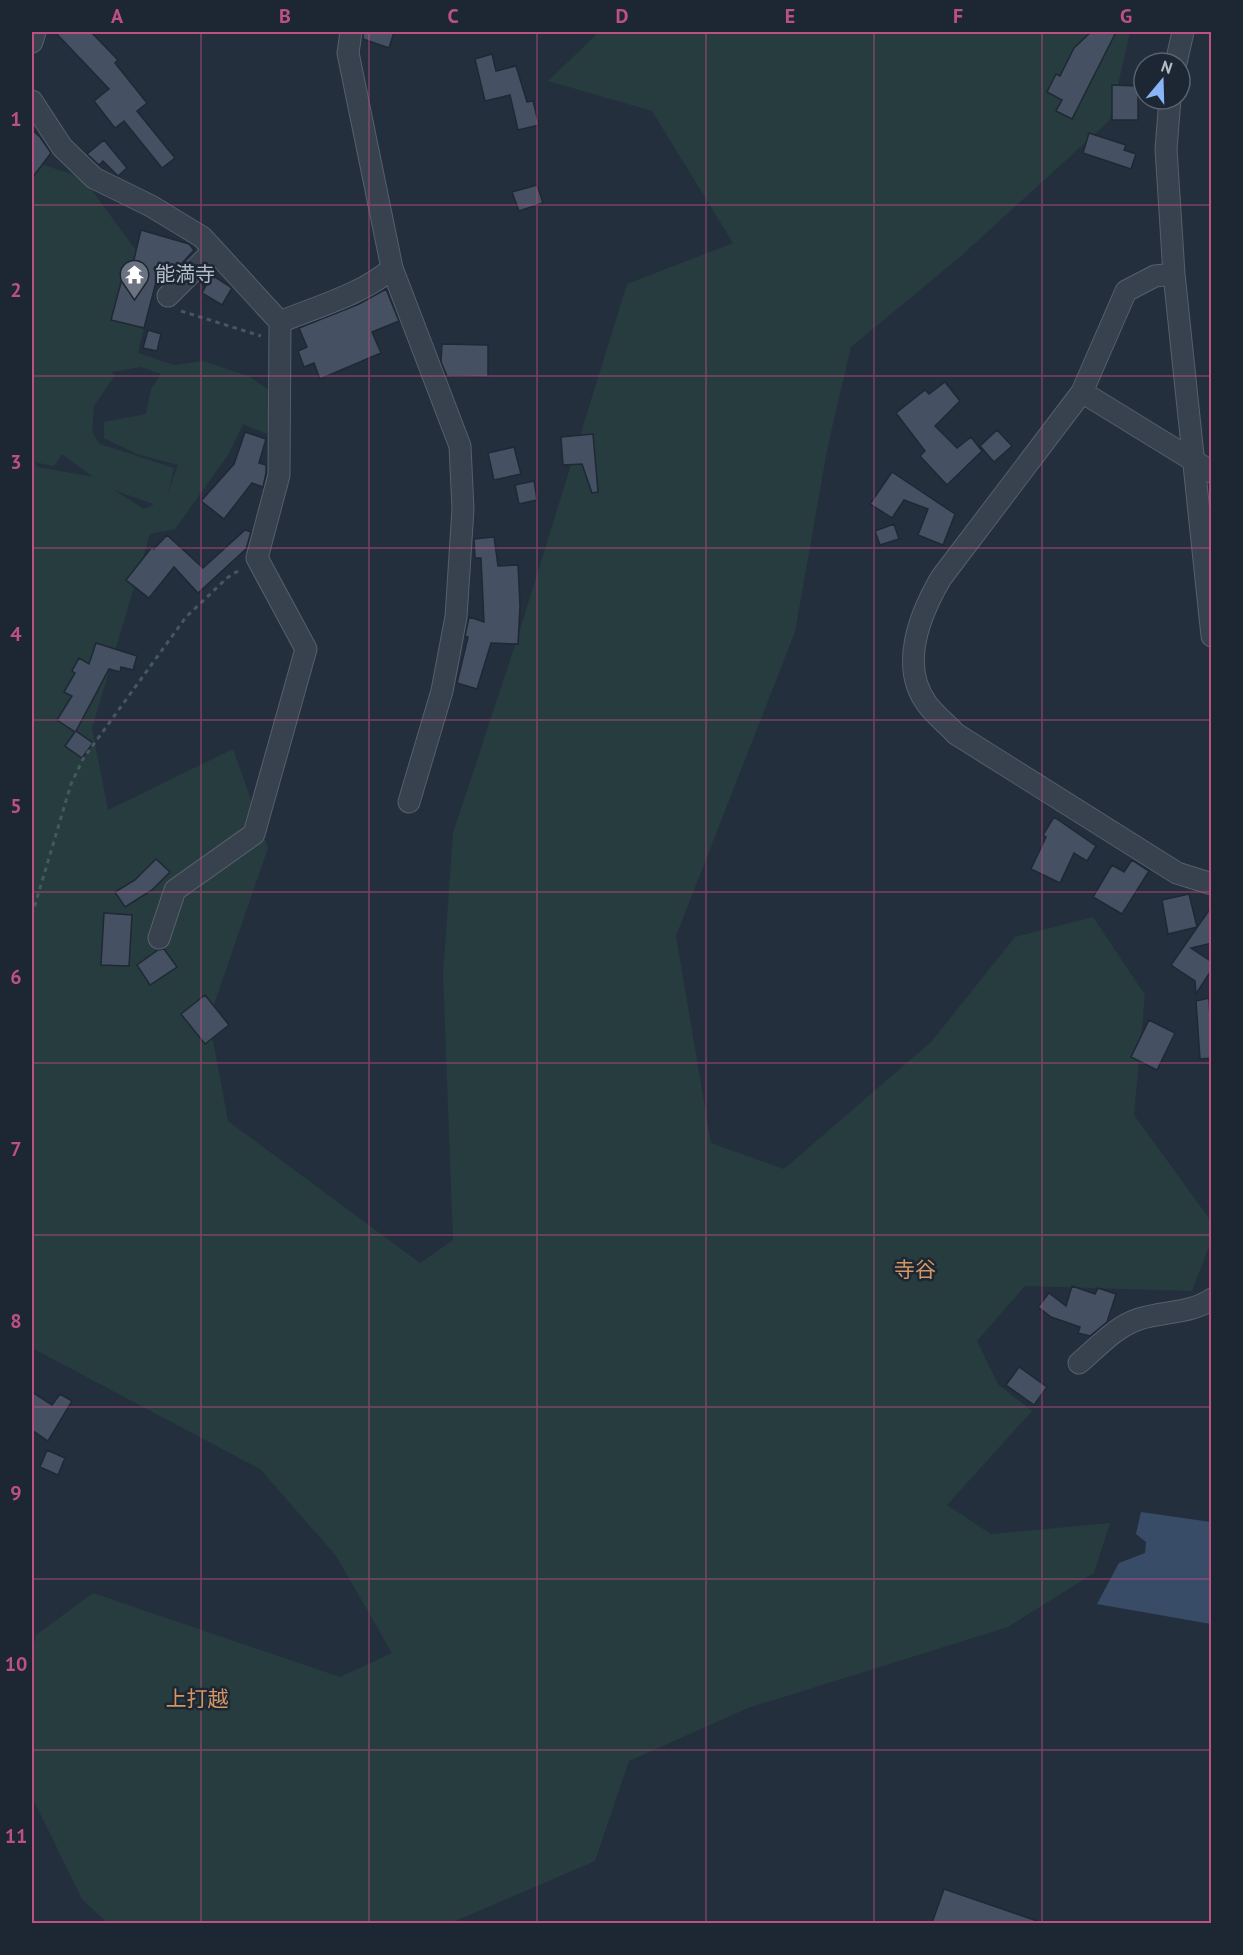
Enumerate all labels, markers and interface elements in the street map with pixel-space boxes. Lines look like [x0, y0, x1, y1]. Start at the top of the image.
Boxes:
text: A [111, 3, 124, 29]
text: B [279, 3, 291, 29]
text: C [447, 3, 459, 29]
text: D [616, 3, 629, 29]
text: E [785, 3, 795, 29]
text: F [953, 3, 963, 29]
text: G [1120, 3, 1132, 29]
north arrow [1132, 51, 1192, 111]
text: N [1159, 56, 1175, 78]
text: 1 [10, 106, 22, 132]
temple icon: 能満寺 [118, 258, 150, 300]
place label: 能満寺 [155, 261, 215, 287]
text: 2 [10, 277, 22, 303]
text: 3 [10, 449, 22, 475]
text: 4 [10, 621, 22, 647]
text: 5 [10, 793, 22, 819]
text: 6 [10, 964, 22, 990]
text: 7 [10, 1136, 22, 1162]
district label: 寺谷 [894, 1256, 936, 1283]
text: 8 [10, 1308, 22, 1334]
text: 9 [10, 1480, 22, 1506]
text: 10 [5, 1651, 27, 1677]
district label: 上打越 [166, 1685, 229, 1712]
text: 11 [5, 1823, 27, 1849]

